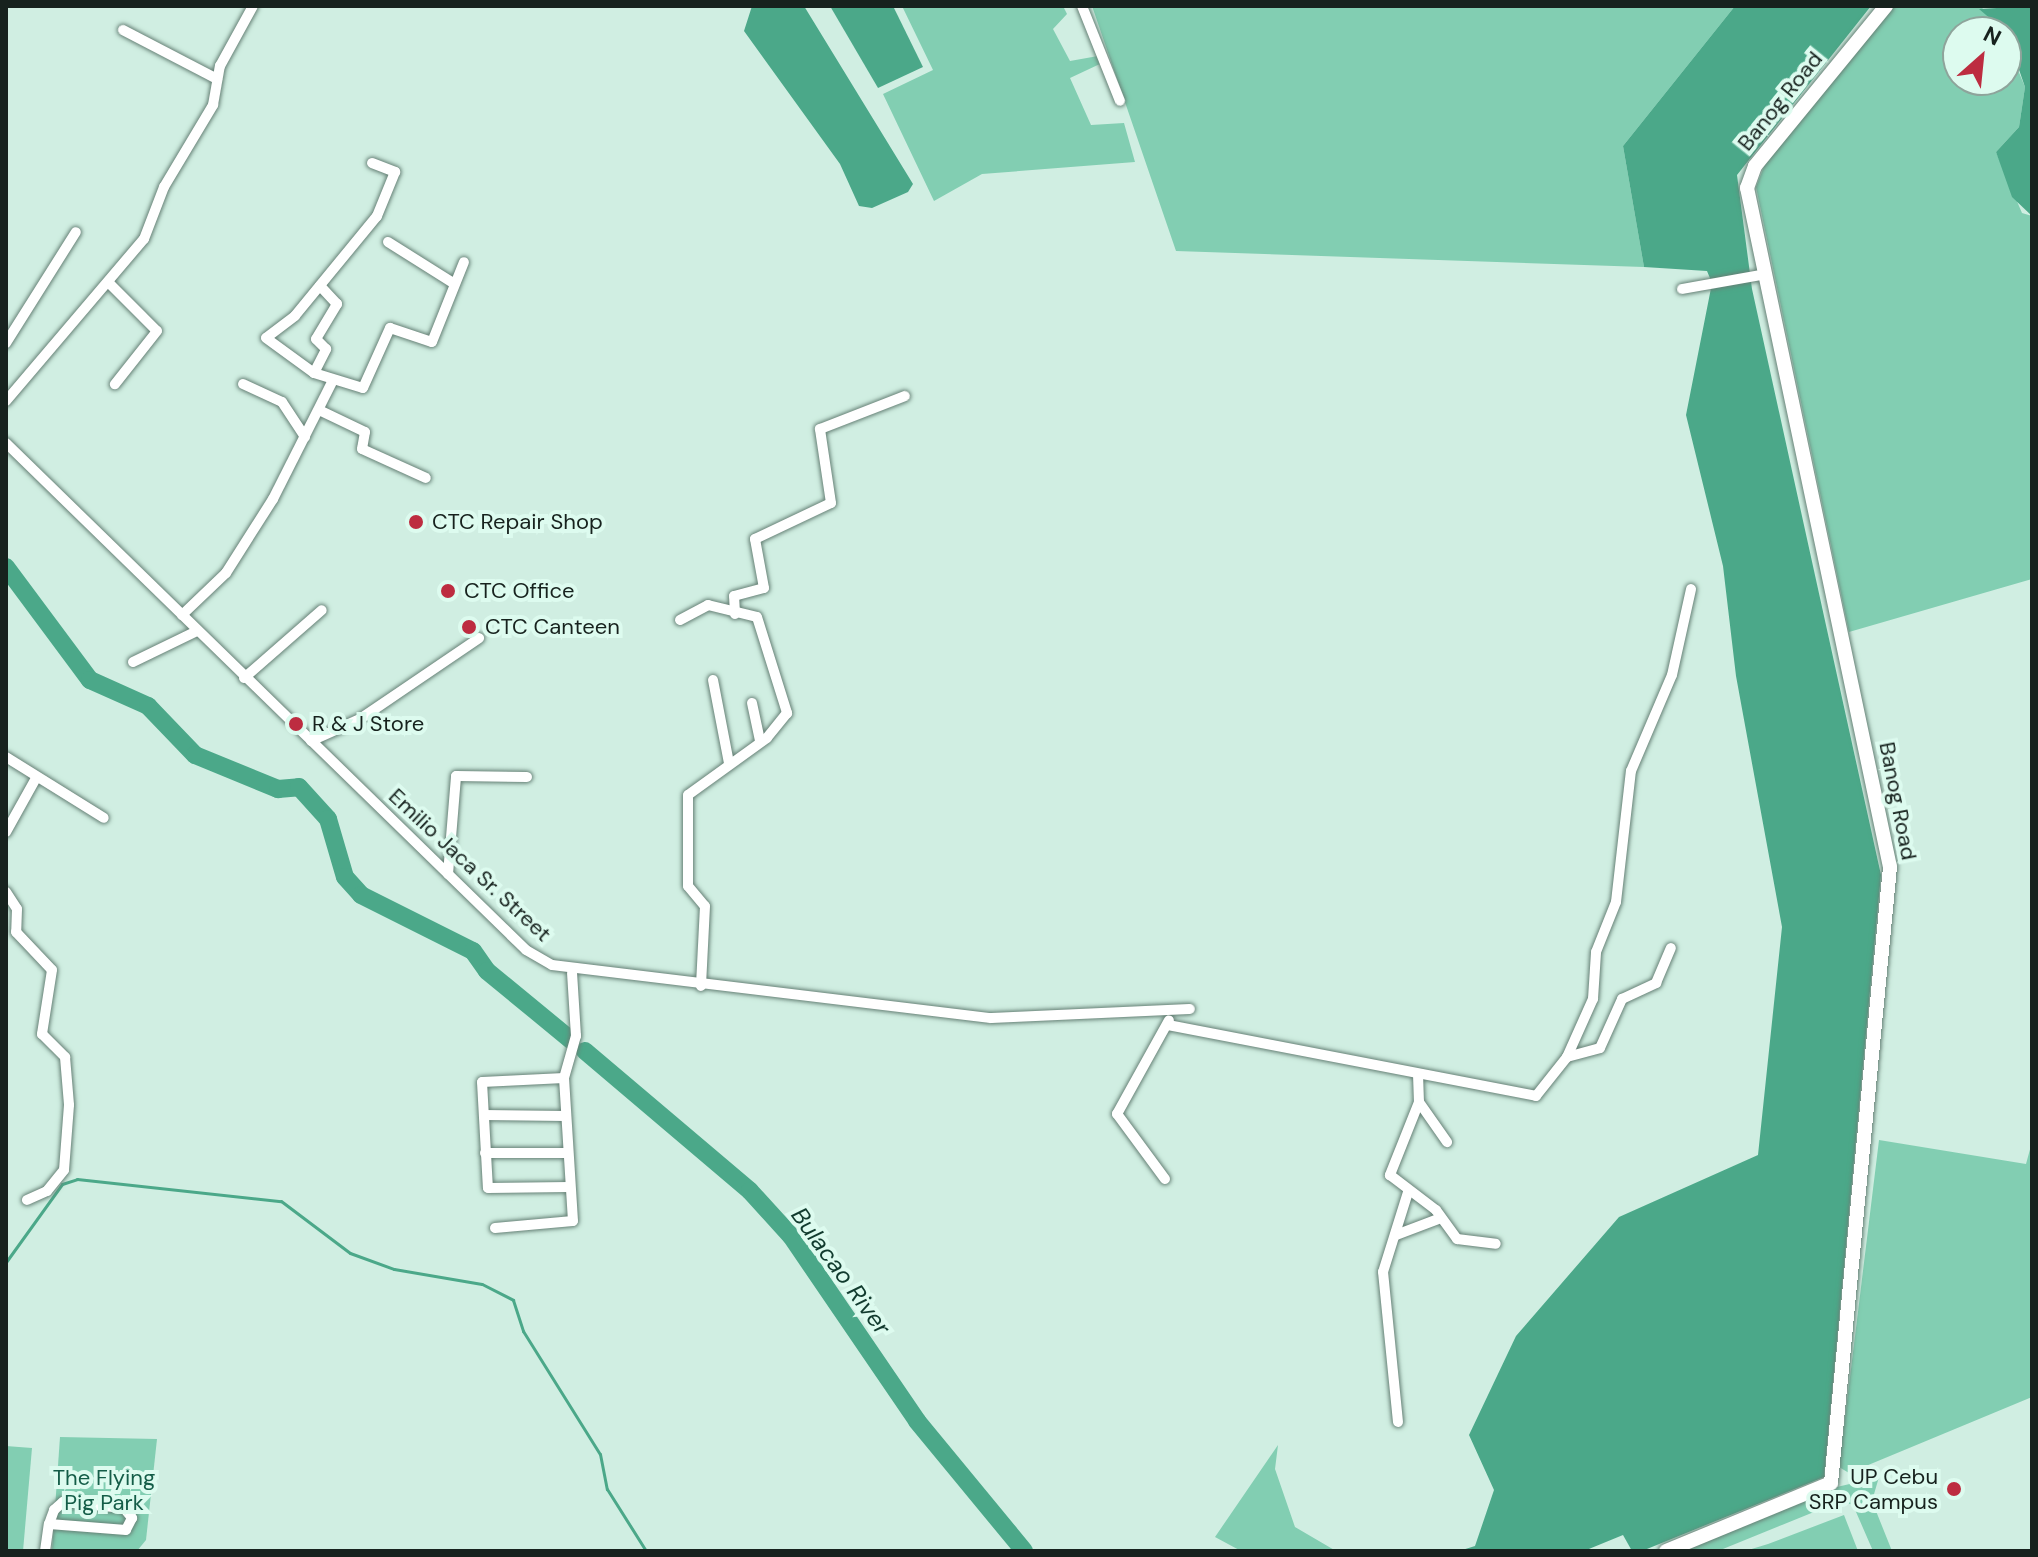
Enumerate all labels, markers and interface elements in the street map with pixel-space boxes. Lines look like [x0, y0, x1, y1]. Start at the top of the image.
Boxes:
north arrow [1942, 16, 2022, 96]
text: N [1978, 19, 2006, 53]
street label: Banog Road [1732, 46, 1828, 156]
place label: CTC Repair Shop [432, 509, 603, 535]
marker: CTC Repair Shop [407, 513, 425, 531]
place label: CTC Office [464, 578, 575, 604]
marker: CTC Office [439, 582, 457, 600]
place label: CTC Canteen [485, 614, 620, 640]
marker: CTC Canteen [460, 618, 478, 636]
place label: R & J Store [312, 711, 424, 737]
marker: R & J Store [287, 715, 305, 733]
street label: Banog Road [1874, 740, 1922, 862]
street label: Emilio Jaca Sr. Street [383, 783, 557, 947]
water label: Bulacao River [785, 1202, 897, 1340]
place label: UP Cebu SRP Campus [1809, 1463, 1938, 1514]
park label: The Flying Pig Park [53, 1464, 155, 1516]
marker: UP Cebu SRP Campus [1945, 1480, 1963, 1498]

